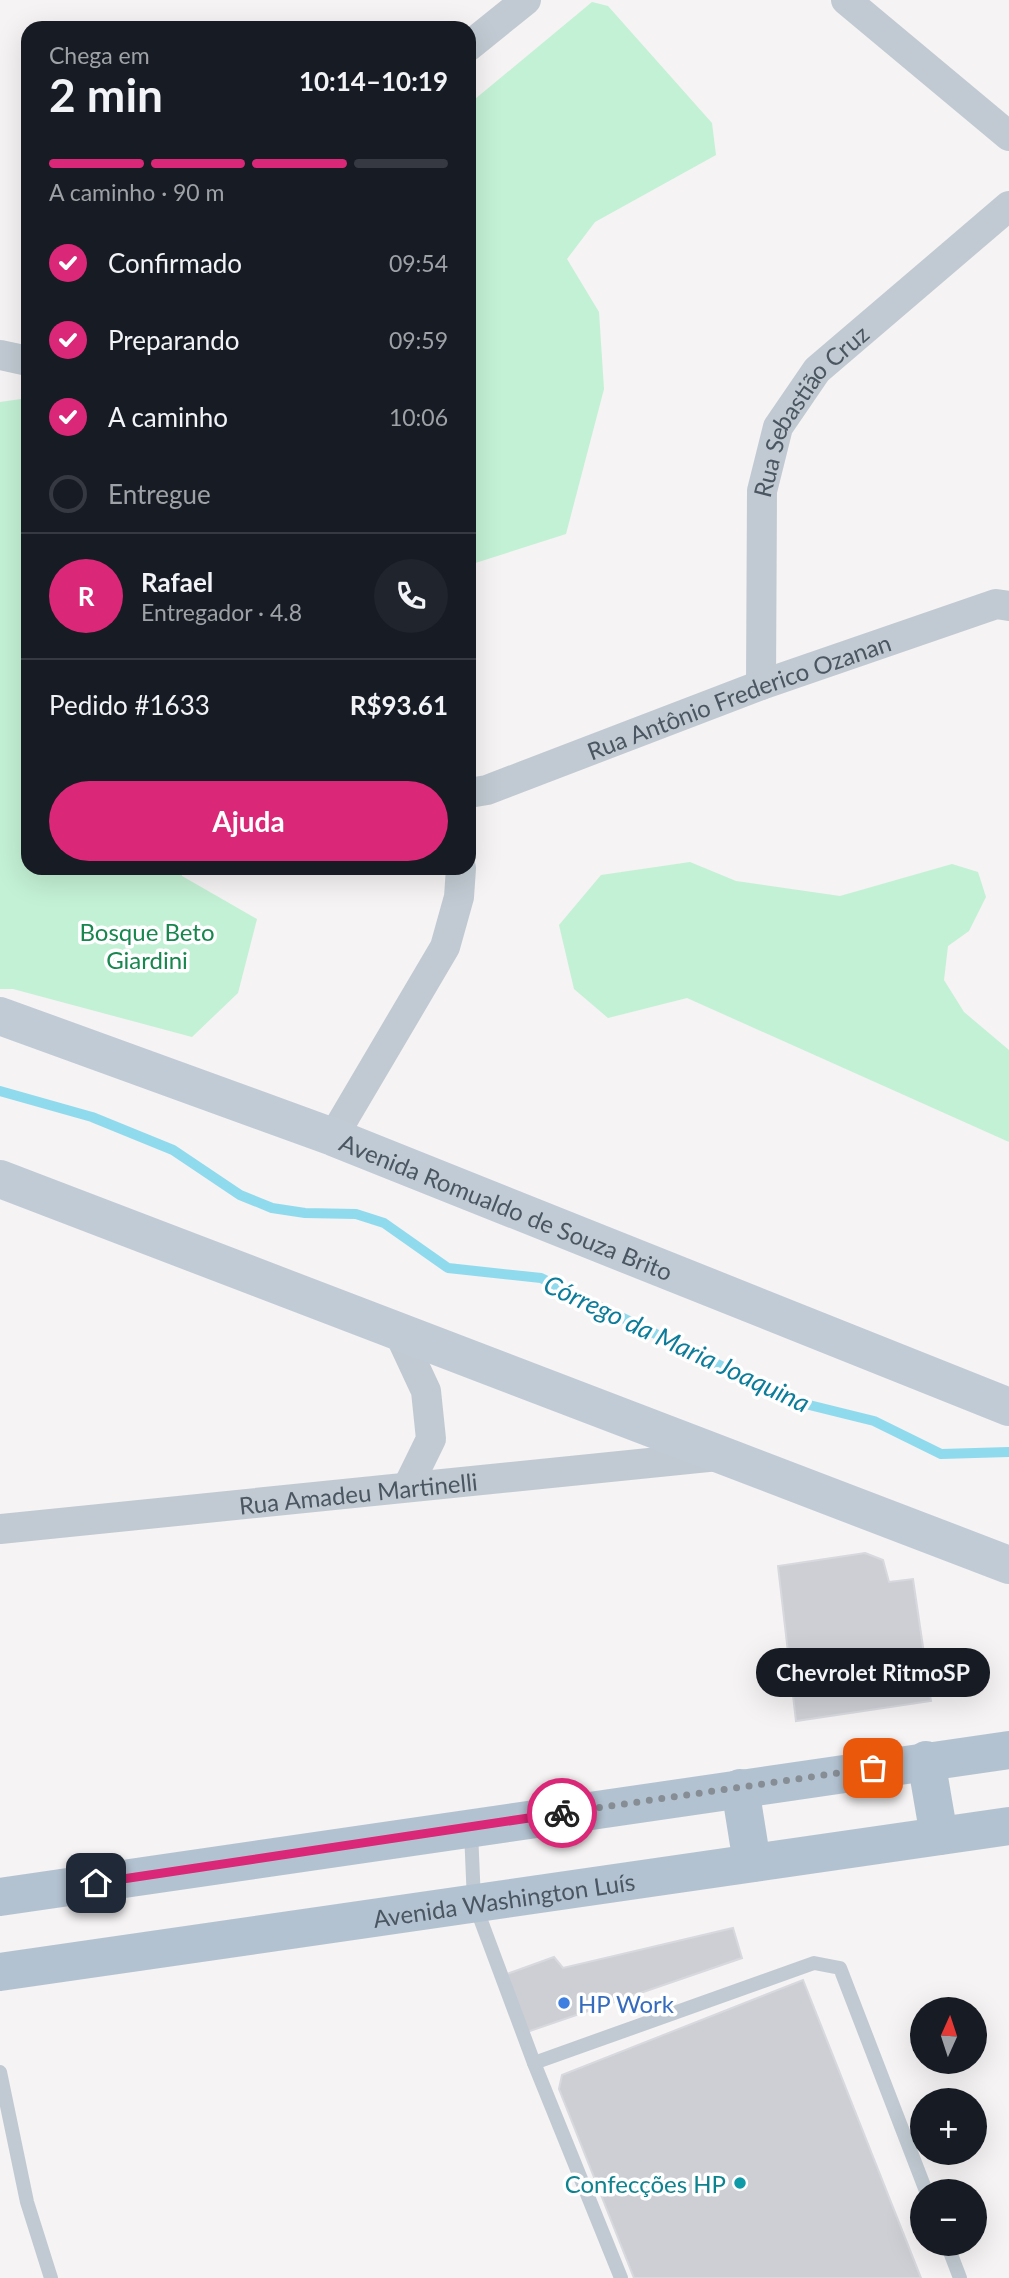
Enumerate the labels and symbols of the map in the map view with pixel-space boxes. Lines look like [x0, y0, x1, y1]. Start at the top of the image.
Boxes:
street label: Rua Sebastião Cruz [747, 318, 874, 500]
street label: Rua Antônio Frederico Ozanan [583, 627, 894, 765]
park label: Bosque Beto Giardini [79, 917, 215, 974]
street label: Avenida Romualdo de Souza Brito [336, 1127, 677, 1286]
water label: Córrego da Maria Joaquina [539, 1267, 815, 1419]
street label: Rua Amadeu Martinelli [238, 1466, 479, 1519]
callout: Chevrolet RitmoSP [756, 1649, 990, 1698]
pin [843, 1738, 903, 1798]
courier [527, 1778, 597, 1848]
pin [66, 1853, 126, 1913]
street label: Avenida Washington Luís [371, 1866, 637, 1932]
place label: HP Work [578, 1989, 675, 2018]
marker: HP Work [556, 1995, 572, 2011]
north arrow [910, 1997, 987, 2074]
place label: Confecções HP [565, 2169, 726, 2198]
marker: Confecções HP [732, 2175, 748, 2191]

